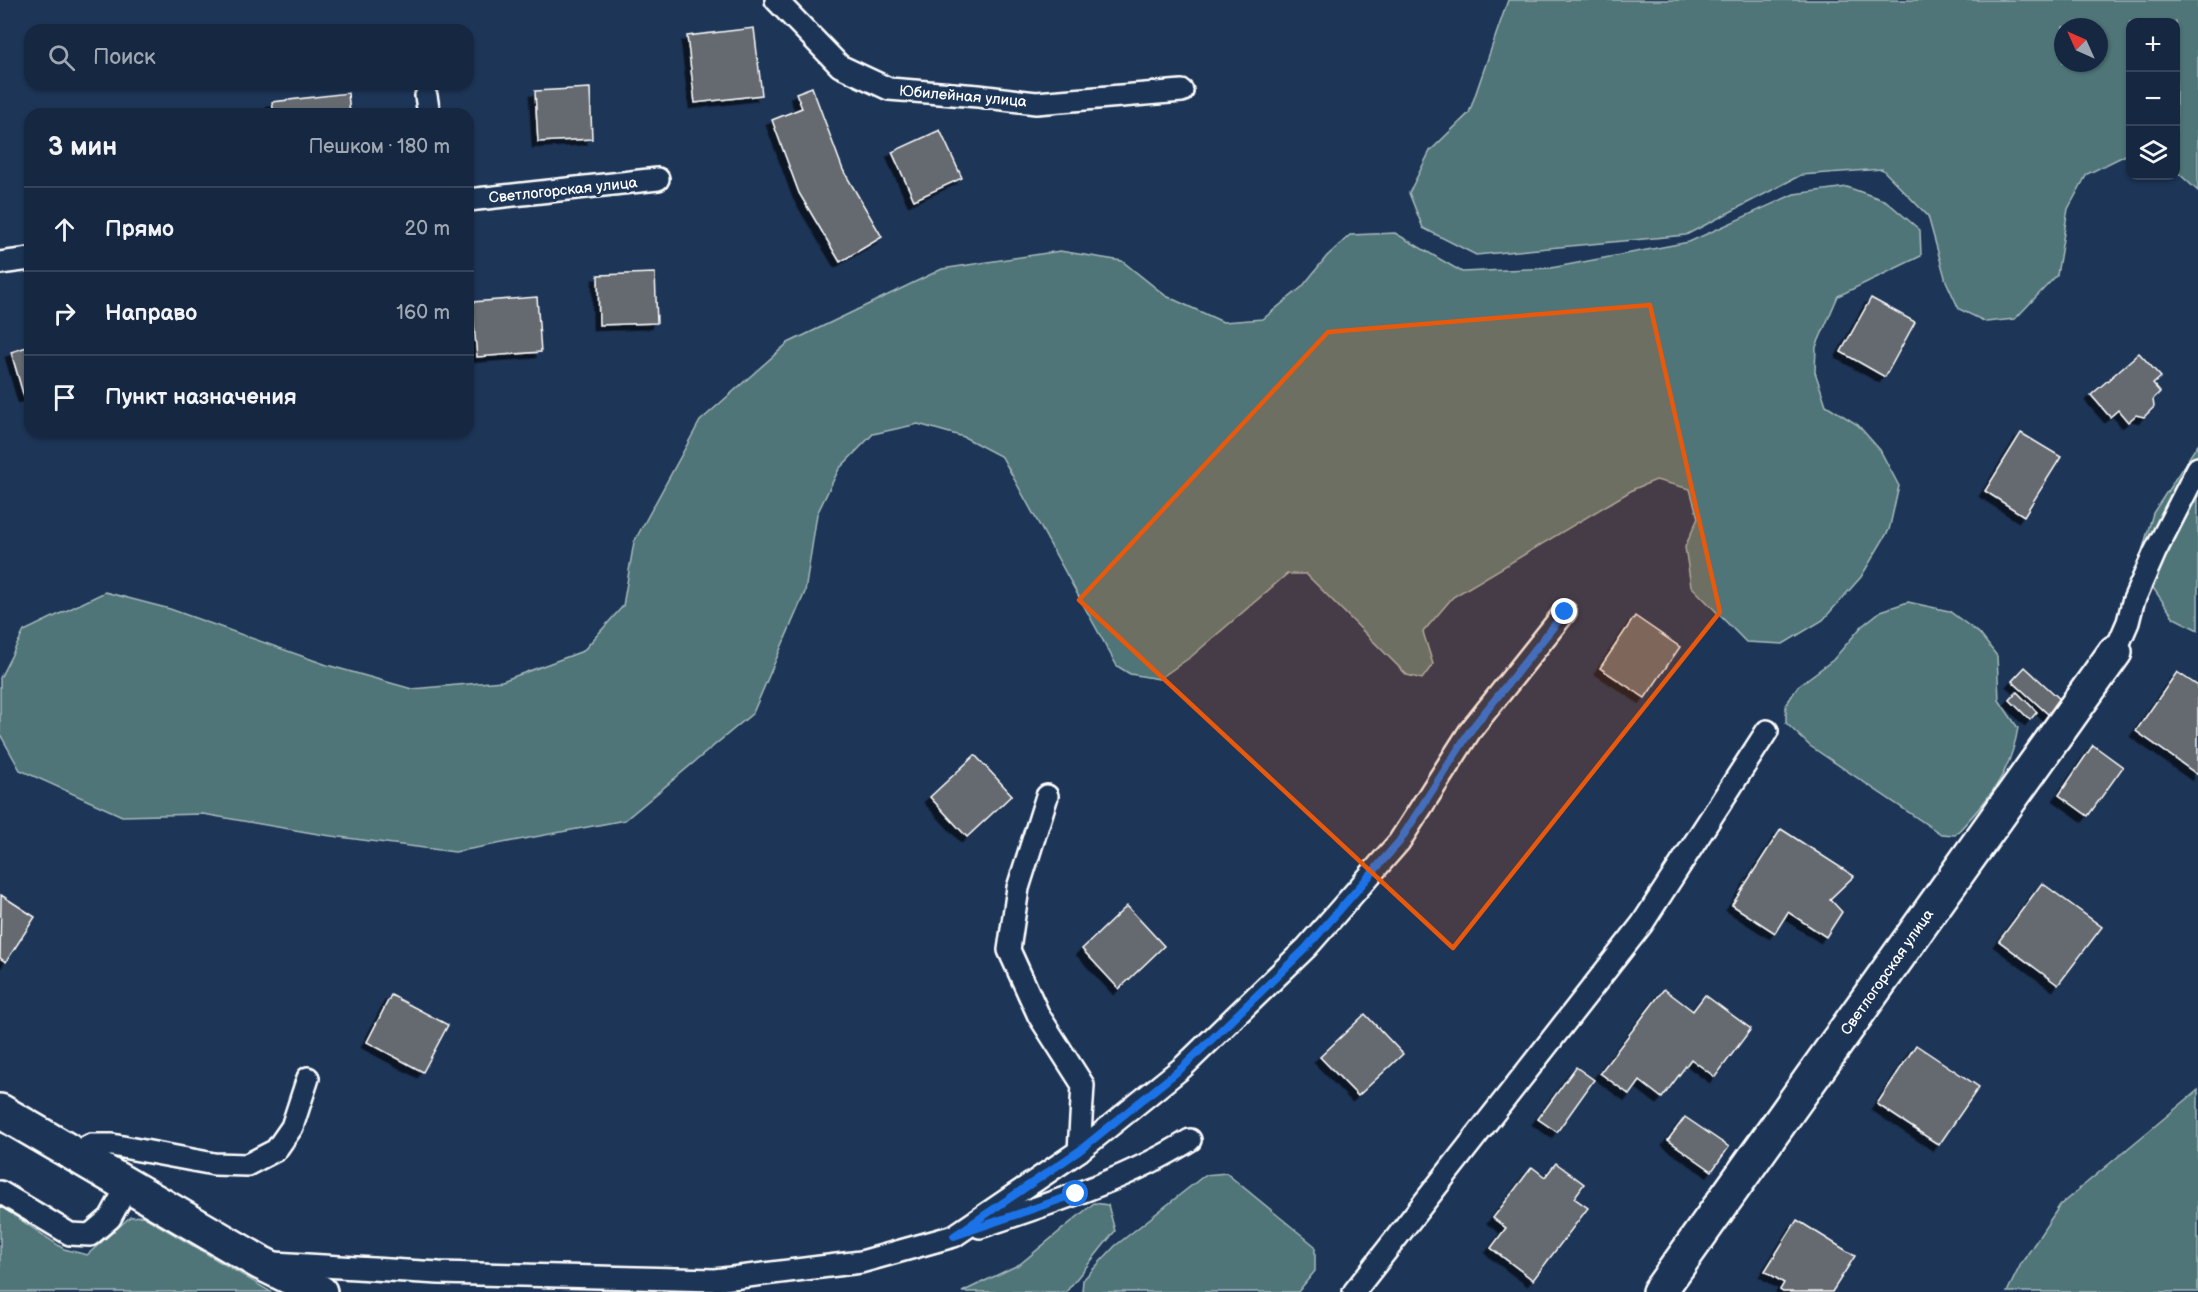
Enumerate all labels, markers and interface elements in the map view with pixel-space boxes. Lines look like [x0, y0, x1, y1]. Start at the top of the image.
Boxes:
north arrow [2054, 18, 2108, 72]
map controls [2126, 18, 2180, 180]
button: + [2126, 18, 2180, 72]
search box [24, 24, 474, 90]
icon: search [45, 41, 78, 74]
text: Поиск [93, 44, 156, 71]
button: − [2126, 72, 2180, 126]
street label: Юбилейная улица [898, 81, 1028, 112]
button: layers [2126, 126, 2180, 180]
text: 3 мин [48, 132, 117, 163]
text: Пешком · 180 m [308, 135, 450, 159]
street label: Светлогорская улица [488, 173, 638, 208]
icon: ahead [48, 213, 81, 246]
text: Прямо [105, 216, 174, 243]
text: 20 m [405, 217, 450, 241]
icon: right [48, 297, 81, 330]
text: Направо [105, 300, 197, 327]
text: 160 m [396, 301, 450, 325]
icon: arrive [48, 381, 81, 414]
text: Пункт назначения [105, 384, 297, 411]
route end [1551, 598, 1577, 624]
street label: Светлогорская улица [1837, 906, 1938, 1039]
route start [1062, 1180, 1088, 1206]

